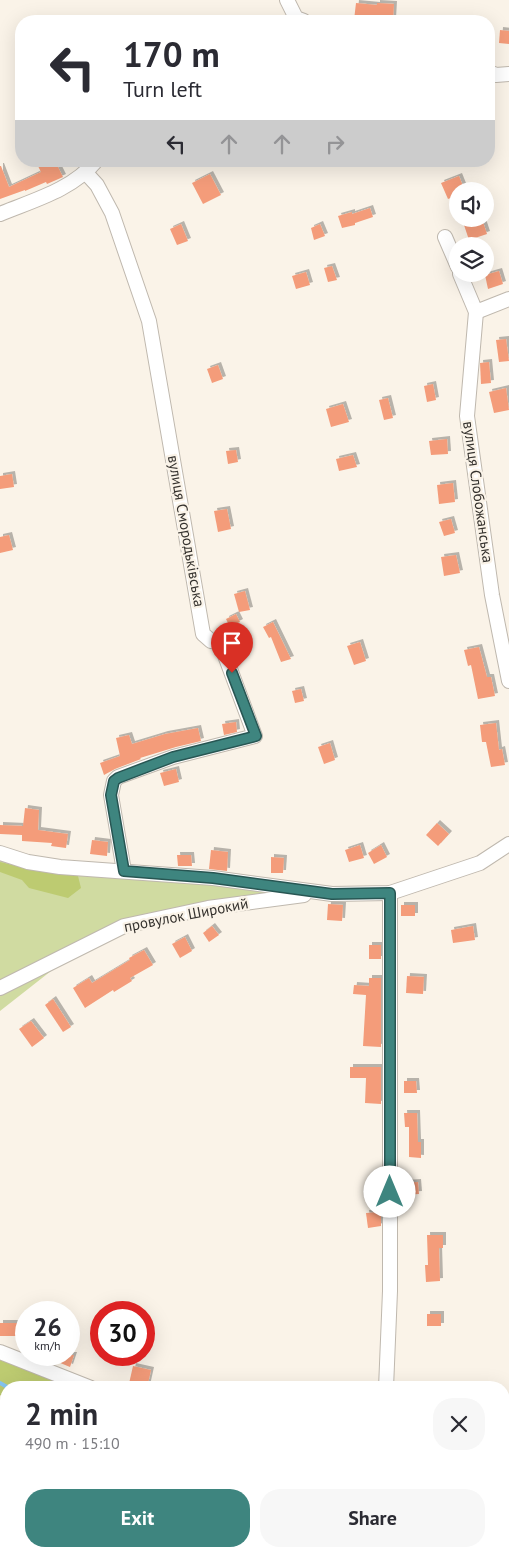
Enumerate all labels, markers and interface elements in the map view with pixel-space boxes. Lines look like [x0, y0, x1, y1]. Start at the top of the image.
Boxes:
text: 170 m [123, 31, 220, 77]
icon: left [40, 35, 105, 100]
text: Turn left [123, 75, 202, 103]
icon: left [162, 130, 190, 158]
icon: ahead [215, 130, 243, 158]
icon: ahead [268, 130, 296, 158]
icon: right [321, 130, 349, 158]
map controls [449, 182, 494, 282]
button: sound [449, 182, 494, 227]
button: layers [449, 237, 494, 282]
street label: вулиця Слобожанська [459, 420, 498, 564]
street label: вулиця Смородьківська [164, 454, 209, 608]
pin [211, 622, 253, 673]
icon: arrive [218, 629, 246, 657]
street label: провулок Широкий [122, 893, 250, 936]
position arrow [363, 1165, 415, 1217]
speed limit sign: 30 [90, 1301, 155, 1366]
text: 26 [33, 1311, 62, 1343]
text: km/h [34, 1338, 61, 1353]
text: 2 min [25, 1394, 98, 1433]
button: close [433, 1398, 485, 1450]
text: 490 m · 15:10 [25, 1433, 120, 1453]
button: Exit [25, 1489, 250, 1547]
button: Share [260, 1489, 485, 1547]

